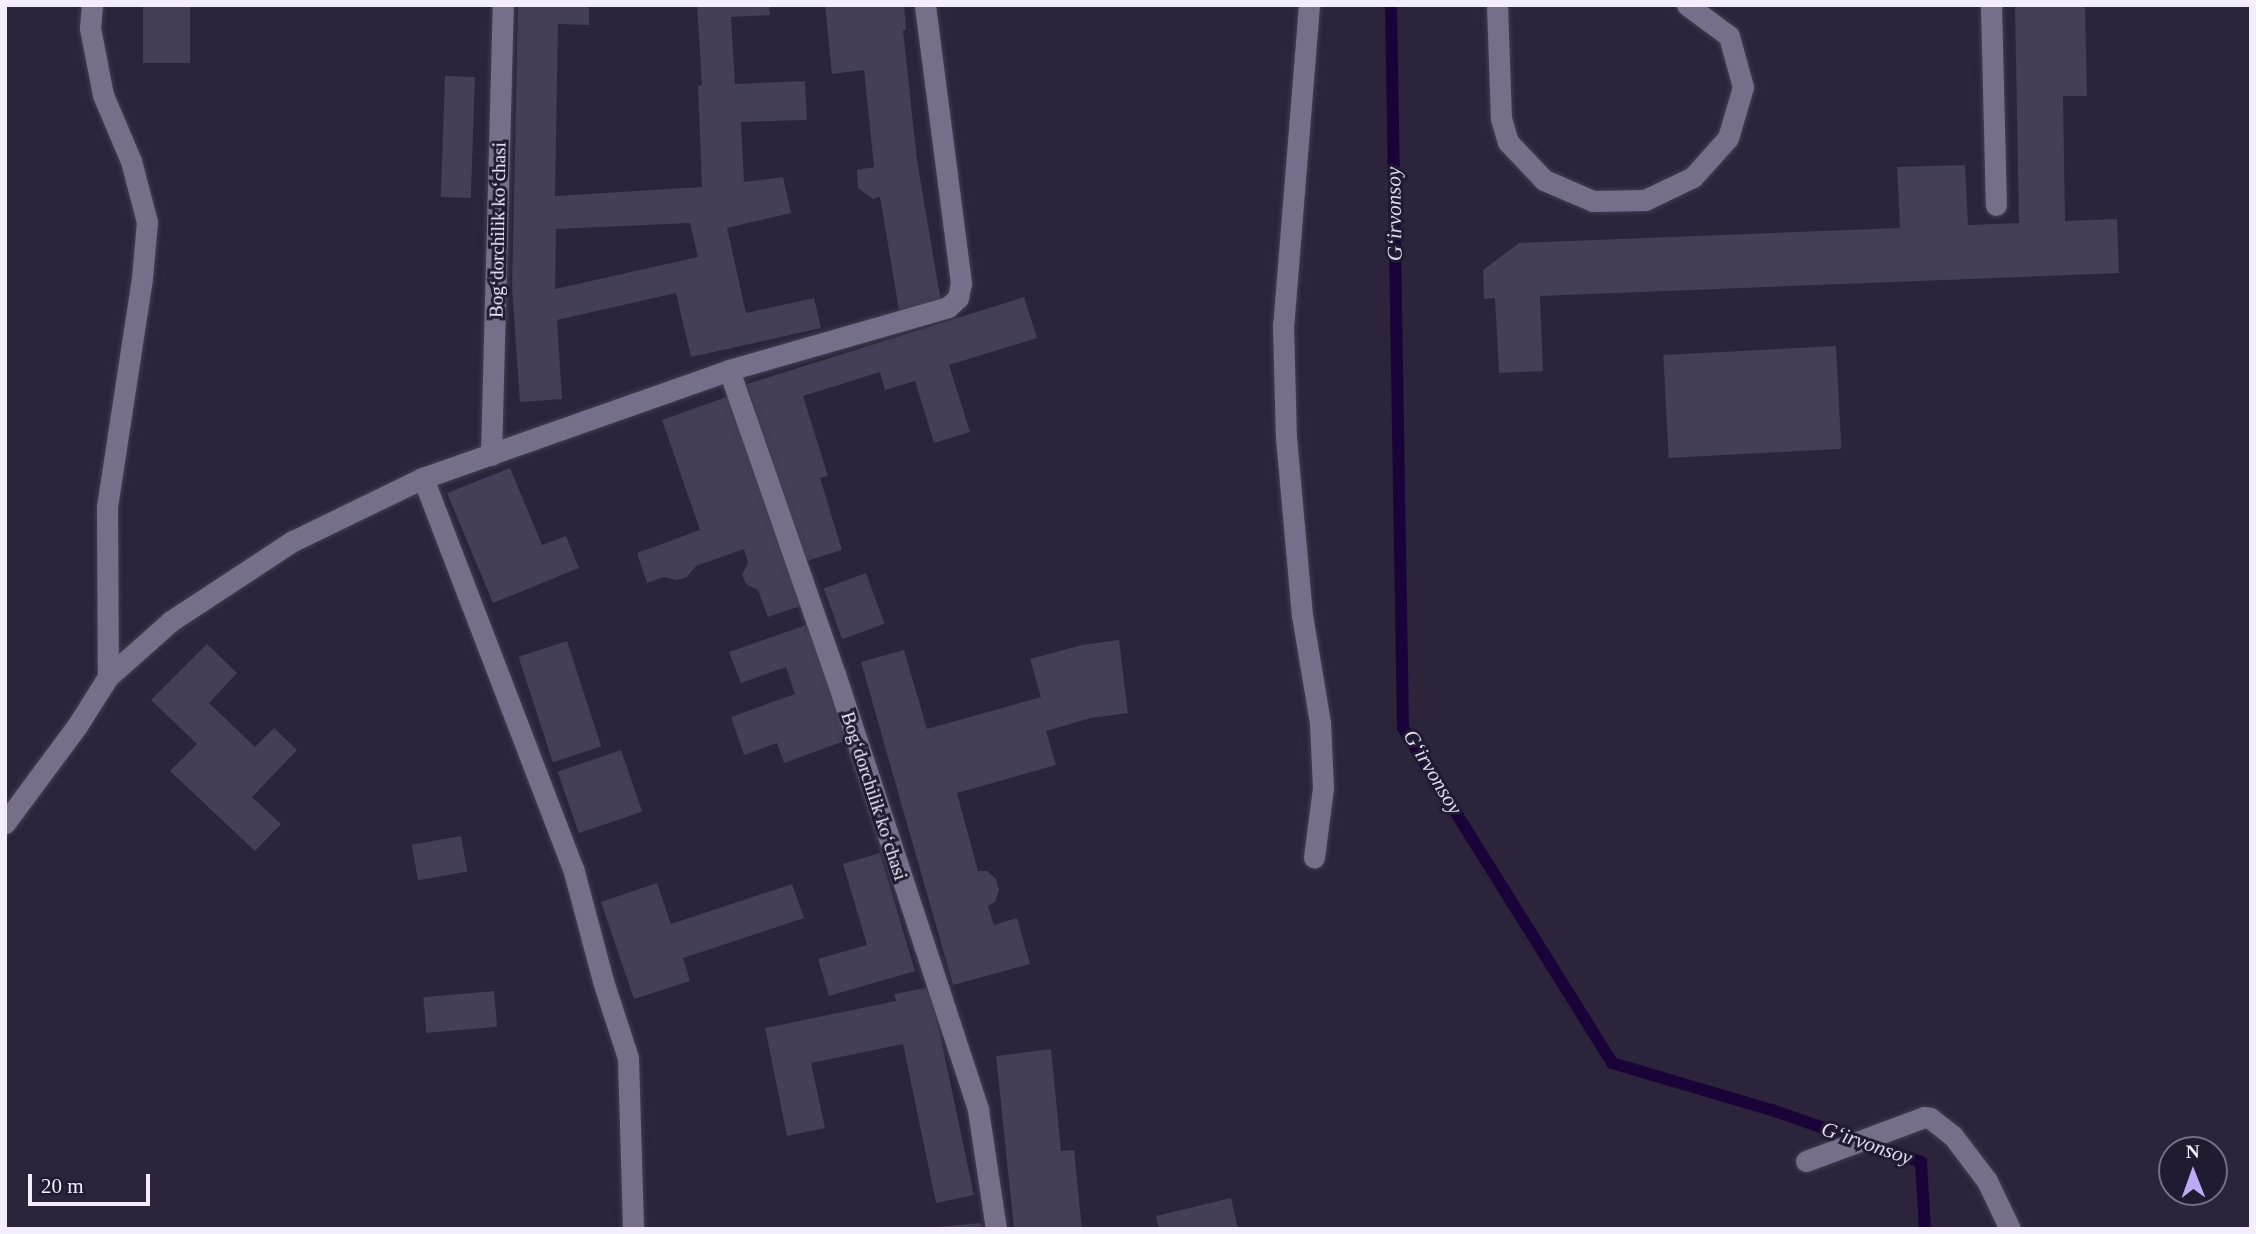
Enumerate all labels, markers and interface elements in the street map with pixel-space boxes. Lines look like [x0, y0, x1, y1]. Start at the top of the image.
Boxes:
street label: Bogʻdorchilik koʻchasi [485, 142, 511, 318]
water label: G‘irvonsoy [1381, 167, 1407, 261]
street label: Bogʻdorchilik koʻchasi [836, 709, 912, 883]
water label: G‘irvonsoy [1398, 725, 1468, 819]
water label: G‘irvonsoy [1818, 1116, 1916, 1170]
north arrow [2158, 1136, 2228, 1206]
text: N [2186, 1141, 2200, 1162]
scale bar [32, 1160, 154, 1204]
text: 20 m [41, 1174, 84, 1198]

